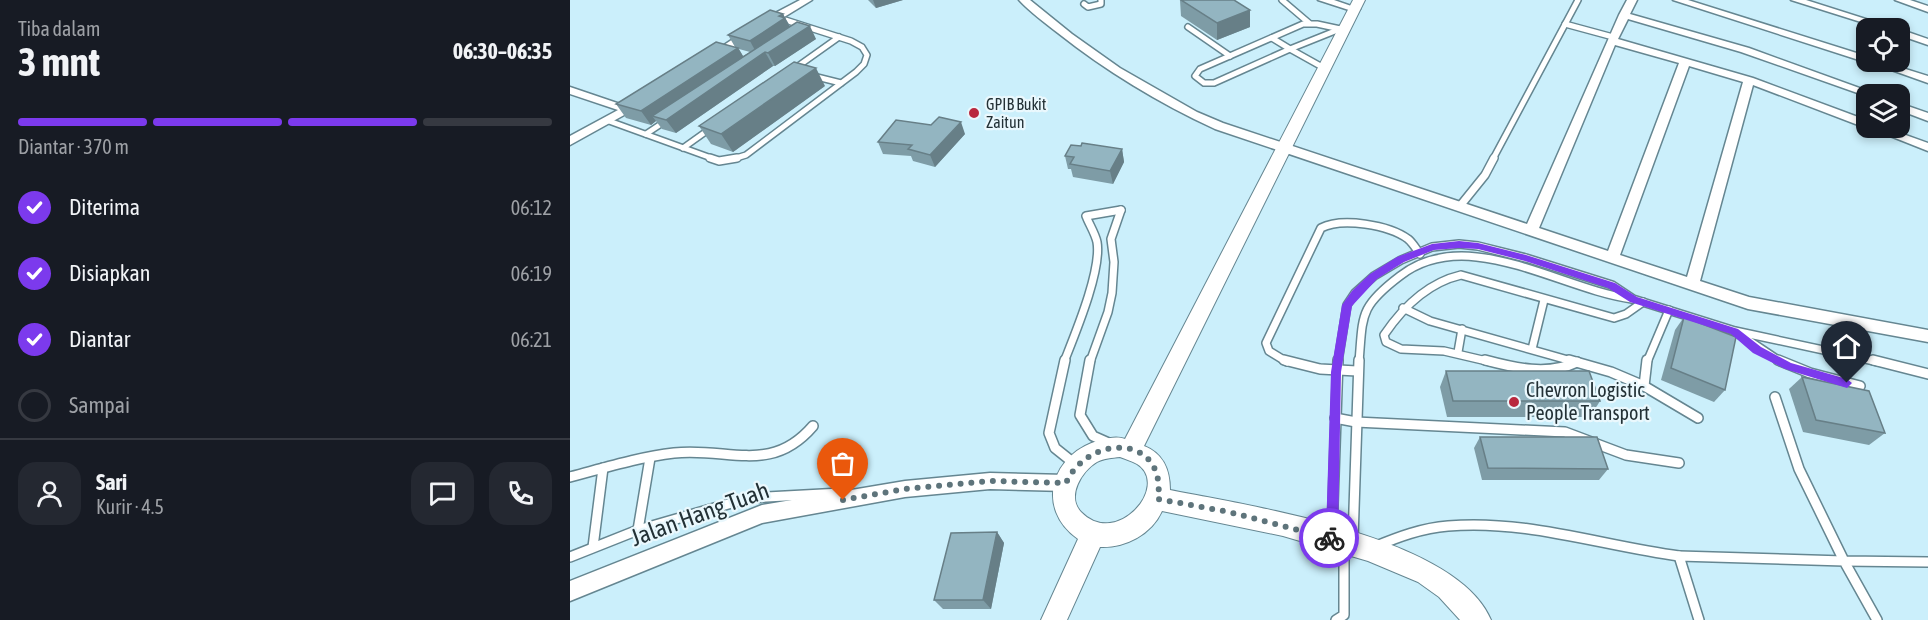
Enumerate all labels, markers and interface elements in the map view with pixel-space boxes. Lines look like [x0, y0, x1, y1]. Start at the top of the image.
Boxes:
text: Tiba dalam [18, 17, 100, 40]
map controls [1856, 18, 1910, 138]
button: locate [1856, 18, 1910, 72]
text: 06:30–06:35 [453, 38, 552, 64]
text: 3 mnt [18, 40, 100, 84]
button: layers [1856, 84, 1910, 138]
place label: GPIB Bukit Zaitun [986, 95, 1047, 131]
marker: GPIB Bukit Zaitun [967, 106, 981, 120]
text: Diantar · 370 m [18, 135, 129, 158]
icon: check [18, 191, 51, 224]
text: Diterima [69, 194, 140, 220]
text: 06:12 [511, 196, 552, 219]
icon: check [18, 257, 51, 290]
text: Disiapkan [69, 260, 150, 286]
text: 06:19 [511, 262, 552, 285]
pin [1821, 321, 1872, 383]
icon: check [18, 323, 51, 356]
text: Diantar [69, 326, 130, 352]
text: 06:21 [511, 328, 552, 351]
icon: home [1830, 330, 1863, 363]
place label: Chevron Logistic People Transport [1526, 378, 1650, 424]
text: Sampai [69, 392, 130, 418]
marker: Chevron Logistic People Transport [1507, 395, 1521, 409]
pin [817, 438, 868, 500]
icon: bag [826, 447, 859, 480]
button: person [18, 462, 81, 525]
button: chat [411, 462, 474, 525]
button: phone [489, 462, 552, 525]
text: Sari [96, 469, 127, 495]
street label: Jalan Hang Tuah [627, 476, 773, 551]
text: Kurir · 4.5 [96, 495, 164, 518]
courier [1299, 508, 1359, 568]
icon: bike [1313, 522, 1346, 555]

